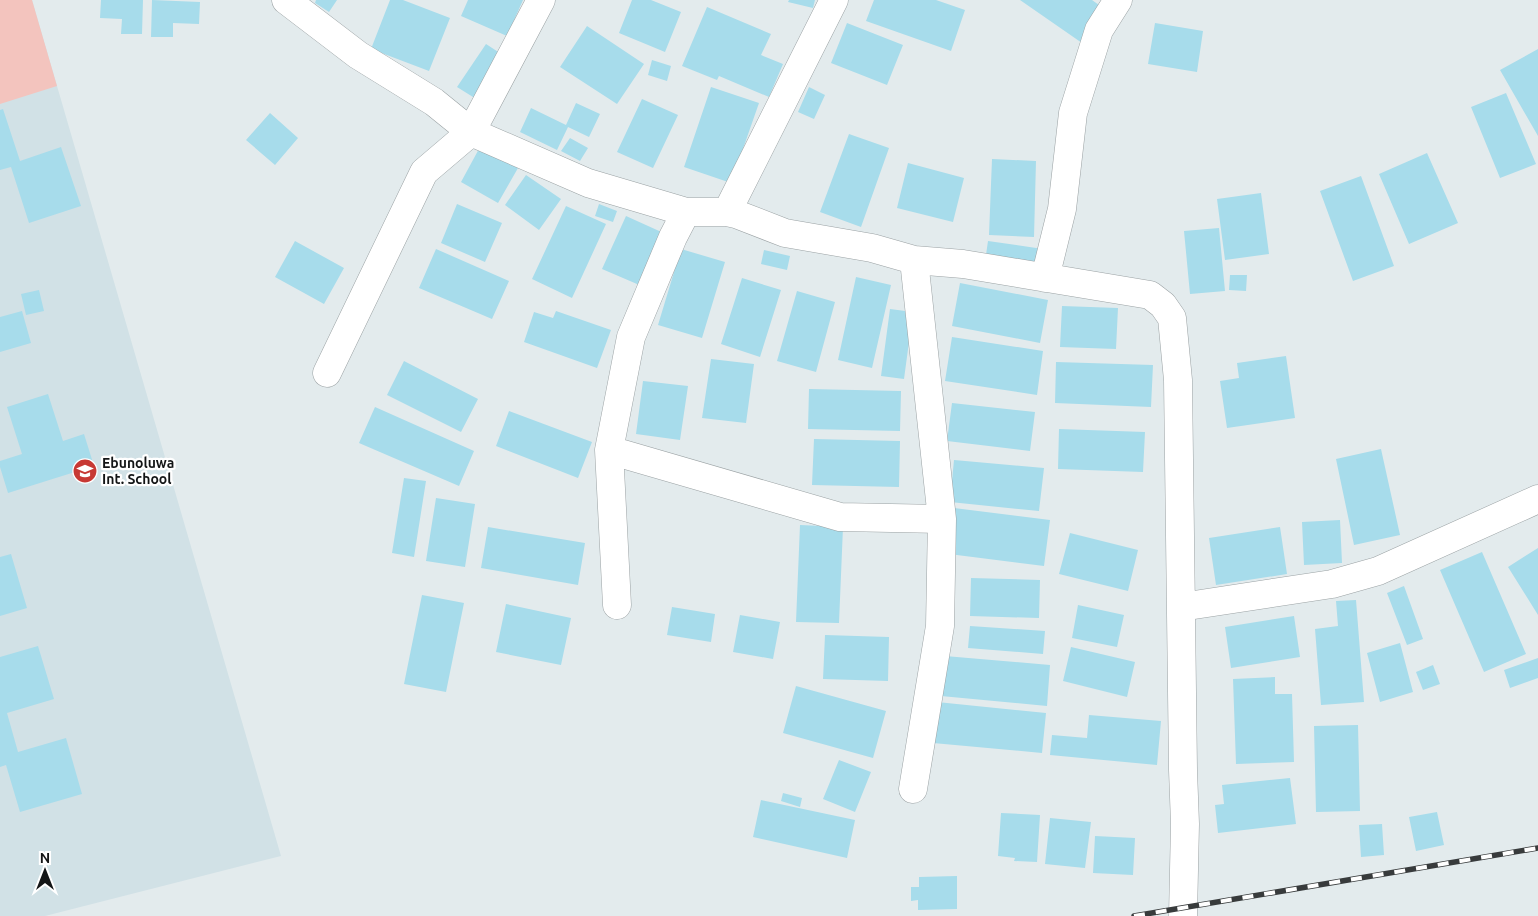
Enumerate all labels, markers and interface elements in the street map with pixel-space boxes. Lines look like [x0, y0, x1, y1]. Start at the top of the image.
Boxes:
place label: Ebunoluwa Int. School [102, 455, 174, 487]
school or university icon: Ebunoluwa Int. School [72, 458, 98, 484]
north arrow [20, 846, 70, 896]
text: N [40, 850, 50, 866]

